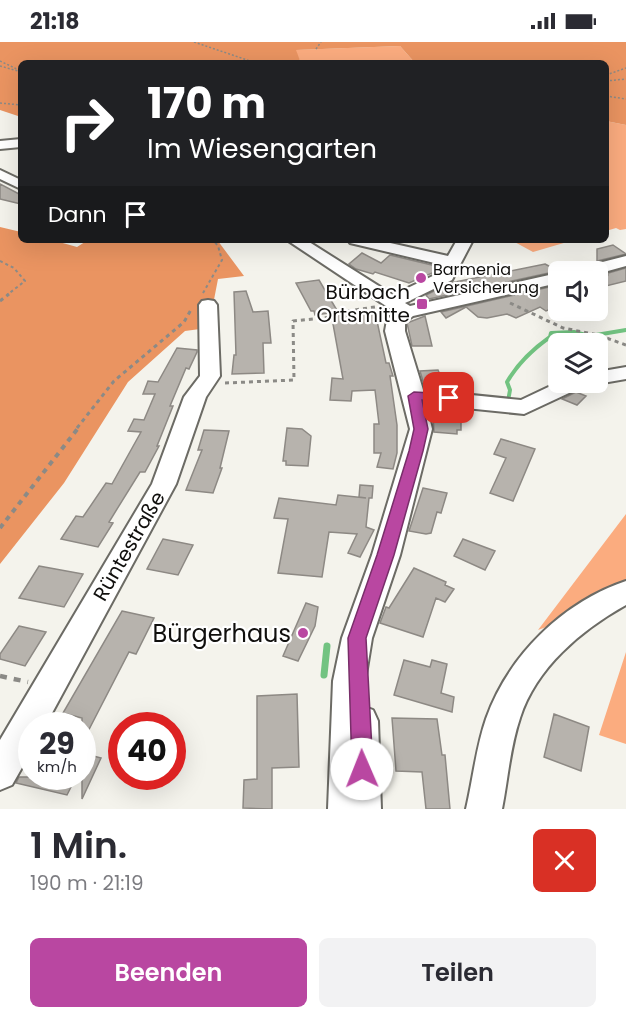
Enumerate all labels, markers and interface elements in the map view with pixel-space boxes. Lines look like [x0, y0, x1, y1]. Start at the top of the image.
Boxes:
text: 21:18 [30, 6, 80, 37]
text: 170 m [147, 74, 266, 133]
icon: right [48, 84, 126, 162]
text: Im Wiesengarten [147, 130, 377, 167]
icon: arrive [119, 198, 152, 231]
text: Dann [48, 199, 107, 230]
place label: Barmenia Versicherung [433, 258, 539, 299]
map controls [548, 261, 608, 393]
button: sound [548, 261, 608, 321]
marker: Barmenia Versicherung [414, 271, 428, 285]
place label: Bürbach Ortsmitte [317, 278, 410, 329]
marker: Bürbach Ortsmitte [415, 297, 429, 311]
button: layers [548, 333, 608, 393]
pin [423, 372, 474, 423]
icon: arrive [432, 381, 465, 414]
street label: Rüntestraße [86, 486, 172, 606]
place label: Bürgerhaus [152, 617, 291, 650]
marker: Bürgerhaus [296, 626, 310, 640]
speed limit sign: 40 [108, 712, 186, 790]
text: 29 [39, 722, 75, 765]
position arrow [330, 737, 394, 801]
text: km/h [37, 756, 77, 777]
text: 1 Min. [30, 820, 127, 871]
button: close [533, 829, 596, 892]
text: 190 m · 21:19 [30, 869, 144, 897]
button: Beenden [30, 938, 307, 1007]
button: Teilen [319, 938, 596, 1007]

